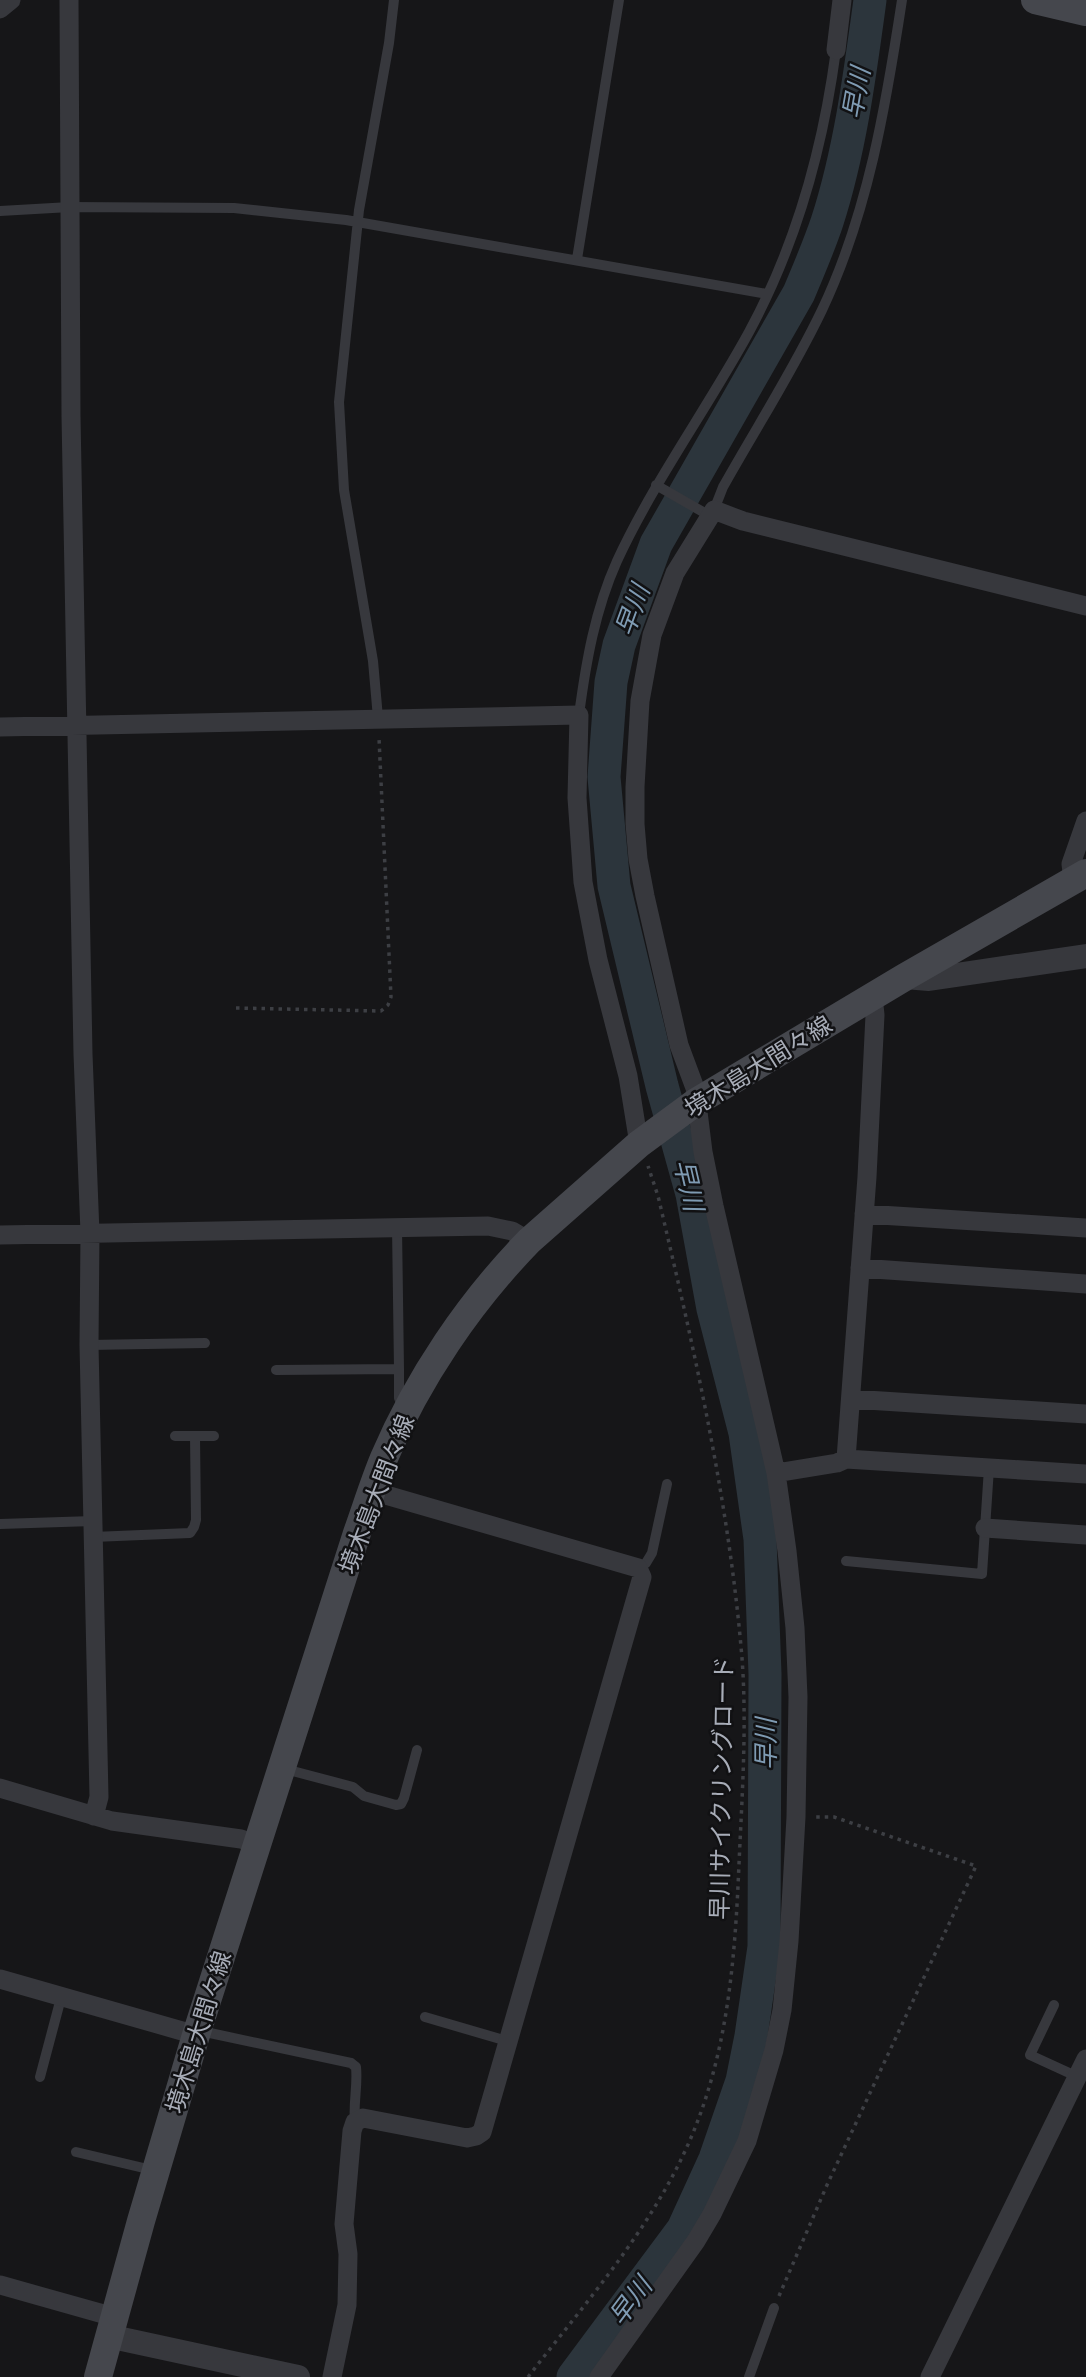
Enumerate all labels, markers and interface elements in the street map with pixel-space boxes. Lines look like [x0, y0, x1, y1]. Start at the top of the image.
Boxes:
water label: 早川 [835, 62, 877, 121]
water label: 早川 [608, 577, 657, 640]
street label: 境木島大間々線 [679, 1009, 837, 1123]
water label: 早川 [667, 1156, 712, 1217]
street label: 境木島大間々線 [332, 1410, 420, 1578]
street label: 早川サイクリングロード [704, 1656, 738, 1920]
water label: 早川 [749, 1715, 782, 1770]
street label: 境木島大間々線 [159, 1947, 237, 2117]
water label: 早川 [601, 2268, 661, 2332]

